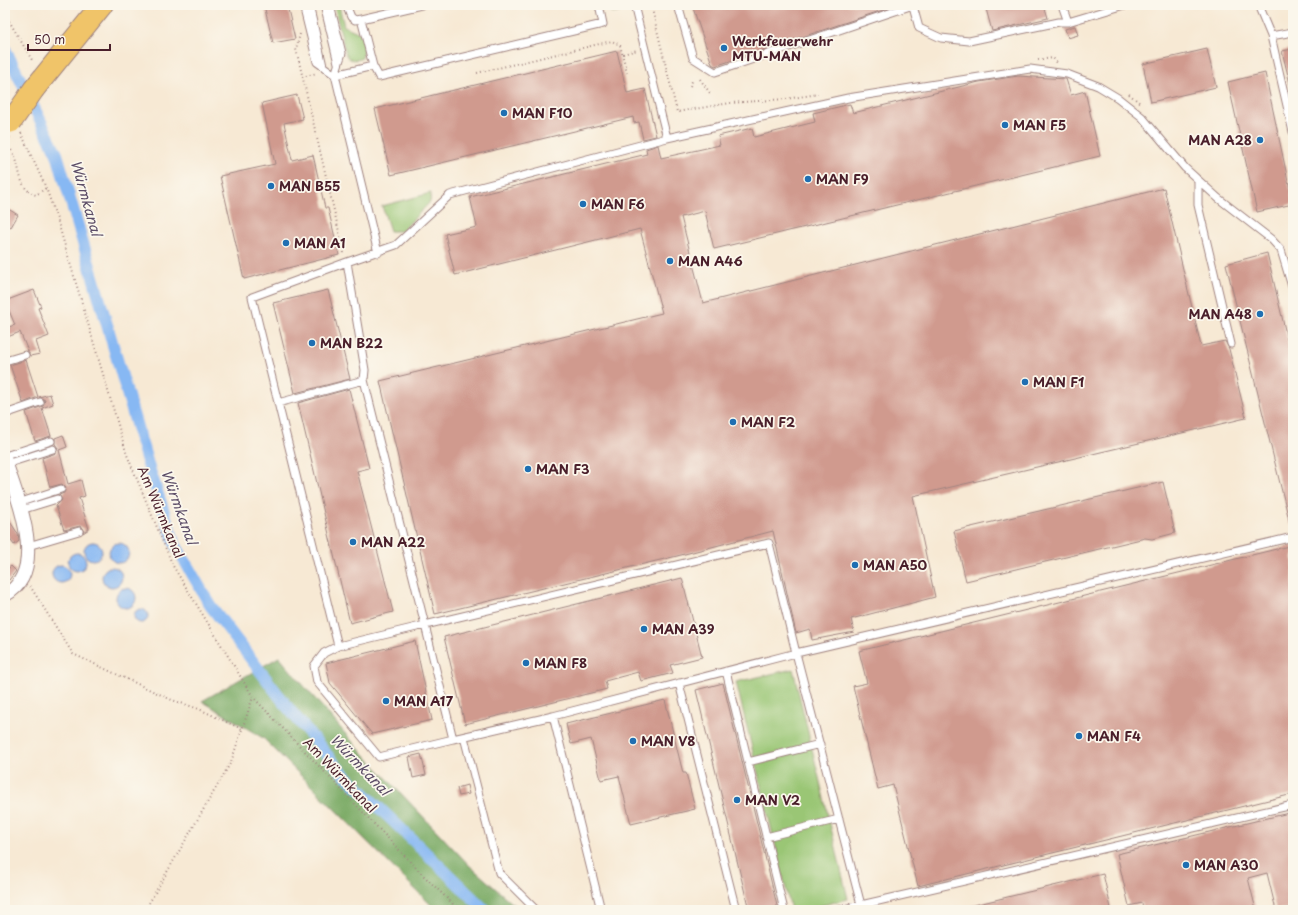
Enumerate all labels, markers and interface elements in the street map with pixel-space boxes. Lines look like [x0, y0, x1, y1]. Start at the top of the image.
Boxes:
scale bar [28, 26, 110, 52]
text: 50 m [34, 30, 65, 48]
place label: Werkfeuerwehr MTU-MAN [732, 31, 833, 65]
marker: Werkfeuerwehr MTU-MAN [719, 43, 729, 53]
place label: MAN F10 [512, 103, 573, 122]
marker: MAN F10 [499, 108, 509, 118]
place label: MAN F5 [1013, 115, 1066, 134]
marker: MAN F5 [1000, 120, 1010, 130]
place label: MAN A28 [1188, 130, 1252, 149]
marker: MAN A28 [1255, 135, 1265, 145]
water label: Würmkanal [66, 157, 108, 240]
place label: MAN F9 [816, 169, 869, 188]
marker: MAN F9 [803, 174, 813, 184]
place label: MAN B55 [279, 176, 340, 195]
marker: MAN B55 [266, 181, 276, 191]
place label: MAN F6 [591, 194, 645, 213]
marker: MAN F6 [578, 199, 588, 209]
place label: MAN A1 [294, 233, 346, 252]
marker: MAN A1 [281, 238, 291, 248]
place label: MAN A46 [678, 251, 743, 270]
marker: MAN A46 [665, 256, 675, 266]
place label: MAN A48 [1188, 304, 1252, 323]
marker: MAN A48 [1255, 309, 1265, 319]
place label: MAN B22 [320, 333, 383, 352]
marker: MAN B22 [307, 338, 317, 348]
place label: MAN F1 [1033, 372, 1084, 391]
marker: MAN F1 [1020, 377, 1030, 387]
place label: MAN F2 [741, 412, 795, 431]
marker: MAN F2 [728, 417, 738, 427]
place label: MAN F3 [536, 459, 590, 478]
street label: Am Würmkanal [133, 463, 189, 561]
marker: MAN F3 [523, 464, 533, 474]
water label: Würmkanal [156, 466, 203, 549]
place label: MAN A22 [361, 532, 425, 551]
marker: MAN A22 [348, 537, 358, 547]
place label: MAN A50 [863, 555, 928, 574]
marker: MAN A50 [850, 560, 860, 570]
place label: MAN A39 [652, 619, 715, 638]
marker: MAN A39 [639, 624, 649, 634]
place label: MAN F8 [534, 653, 587, 672]
marker: MAN F8 [521, 658, 531, 668]
place label: MAN A17 [394, 691, 454, 710]
marker: MAN A17 [381, 696, 391, 706]
place label: MAN F4 [1087, 726, 1141, 745]
water label: Würmkanal [326, 729, 397, 802]
place label: MAN V8 [641, 731, 695, 750]
marker: MAN F4 [1074, 731, 1084, 741]
street label: Am Würmkanal [299, 733, 381, 817]
marker: MAN V8 [628, 736, 638, 746]
place label: MAN V2 [745, 790, 800, 809]
marker: MAN V2 [732, 795, 742, 805]
place label: MAN A30 [1194, 855, 1259, 874]
marker: MAN A30 [1181, 860, 1191, 870]

